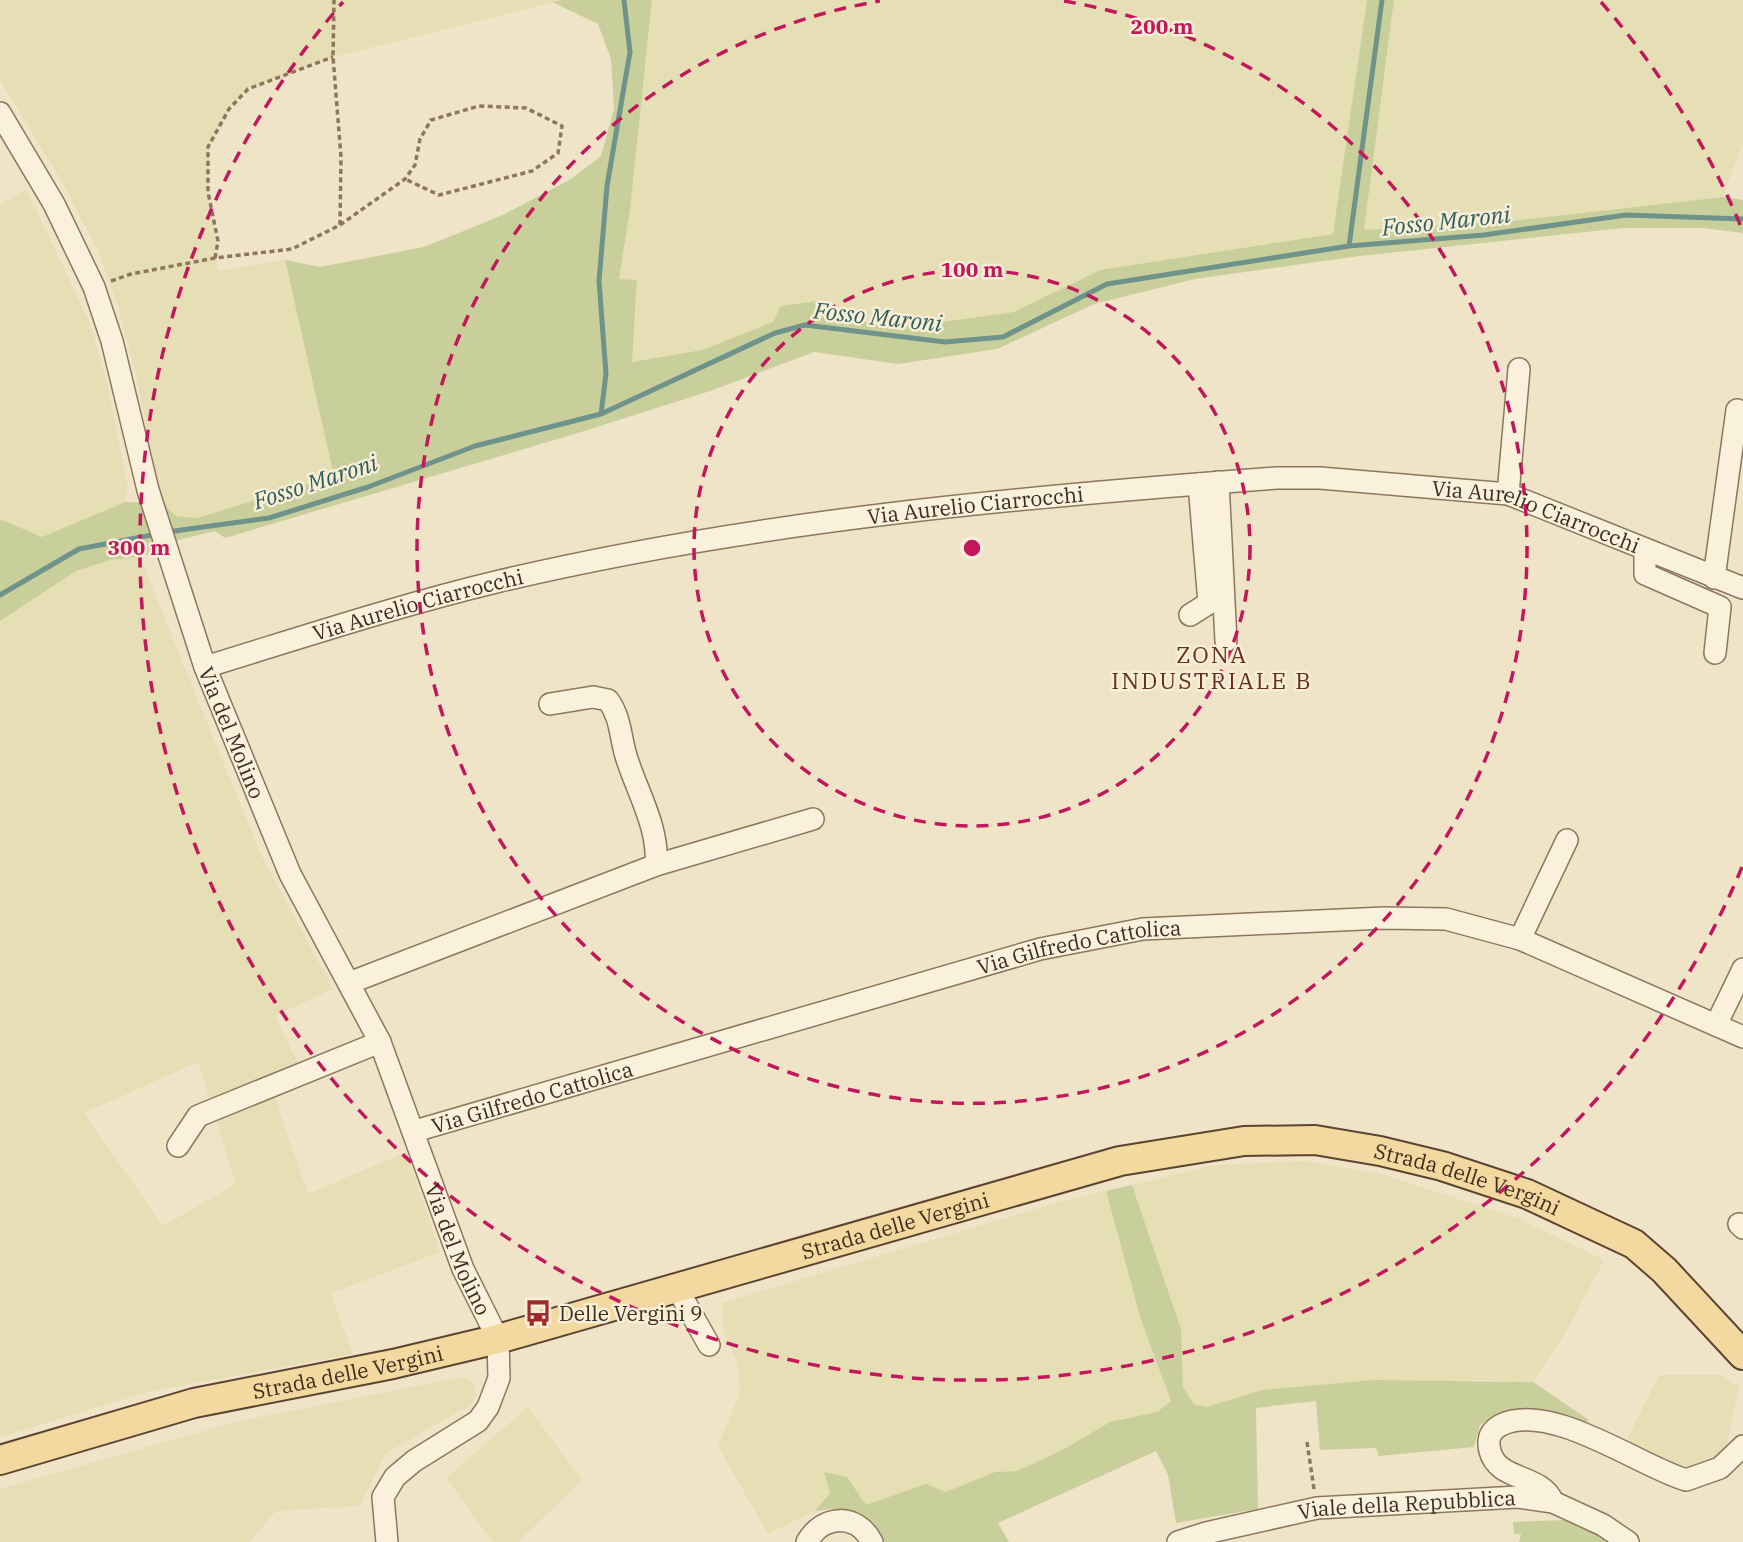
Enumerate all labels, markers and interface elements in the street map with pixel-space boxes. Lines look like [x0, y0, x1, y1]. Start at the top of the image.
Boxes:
text: 200 m [1130, 12, 1194, 40]
water label: Fosso Maroni [1379, 198, 1512, 242]
text: 100 m [940, 255, 1004, 283]
water label: Fosso Maroni [811, 294, 944, 338]
water label: Fosso Maroni [248, 447, 381, 516]
street label: Via Aurelio Ciarrocchi [1431, 474, 1644, 559]
street label: Via Aurelio Ciarrocchi [865, 480, 1085, 530]
text: 300 m [107, 533, 171, 561]
centre of rings [960, 536, 984, 560]
street label: Via Aurelio Ciarrocchi [309, 562, 526, 647]
district label: ZONA INDUSTRIALE B [1111, 639, 1313, 695]
street label: Via del Molino [192, 662, 271, 803]
street label: Via Gilfredo Cattolica [974, 913, 1182, 981]
street label: Via Gilfredo Cattolica [428, 1054, 636, 1139]
street label: Strada delle Vergini [1371, 1136, 1565, 1222]
street label: Via del Molino [419, 1179, 498, 1320]
street label: Strada delle Vergini [798, 1185, 992, 1265]
bus stop icon: Delle Vergini 9 [523, 1298, 553, 1328]
place label: Delle Vergini 9 [559, 1299, 703, 1327]
street label: Strada delle Vergini [250, 1339, 446, 1405]
street label: Viale della Repubblica [1295, 1483, 1516, 1526]

